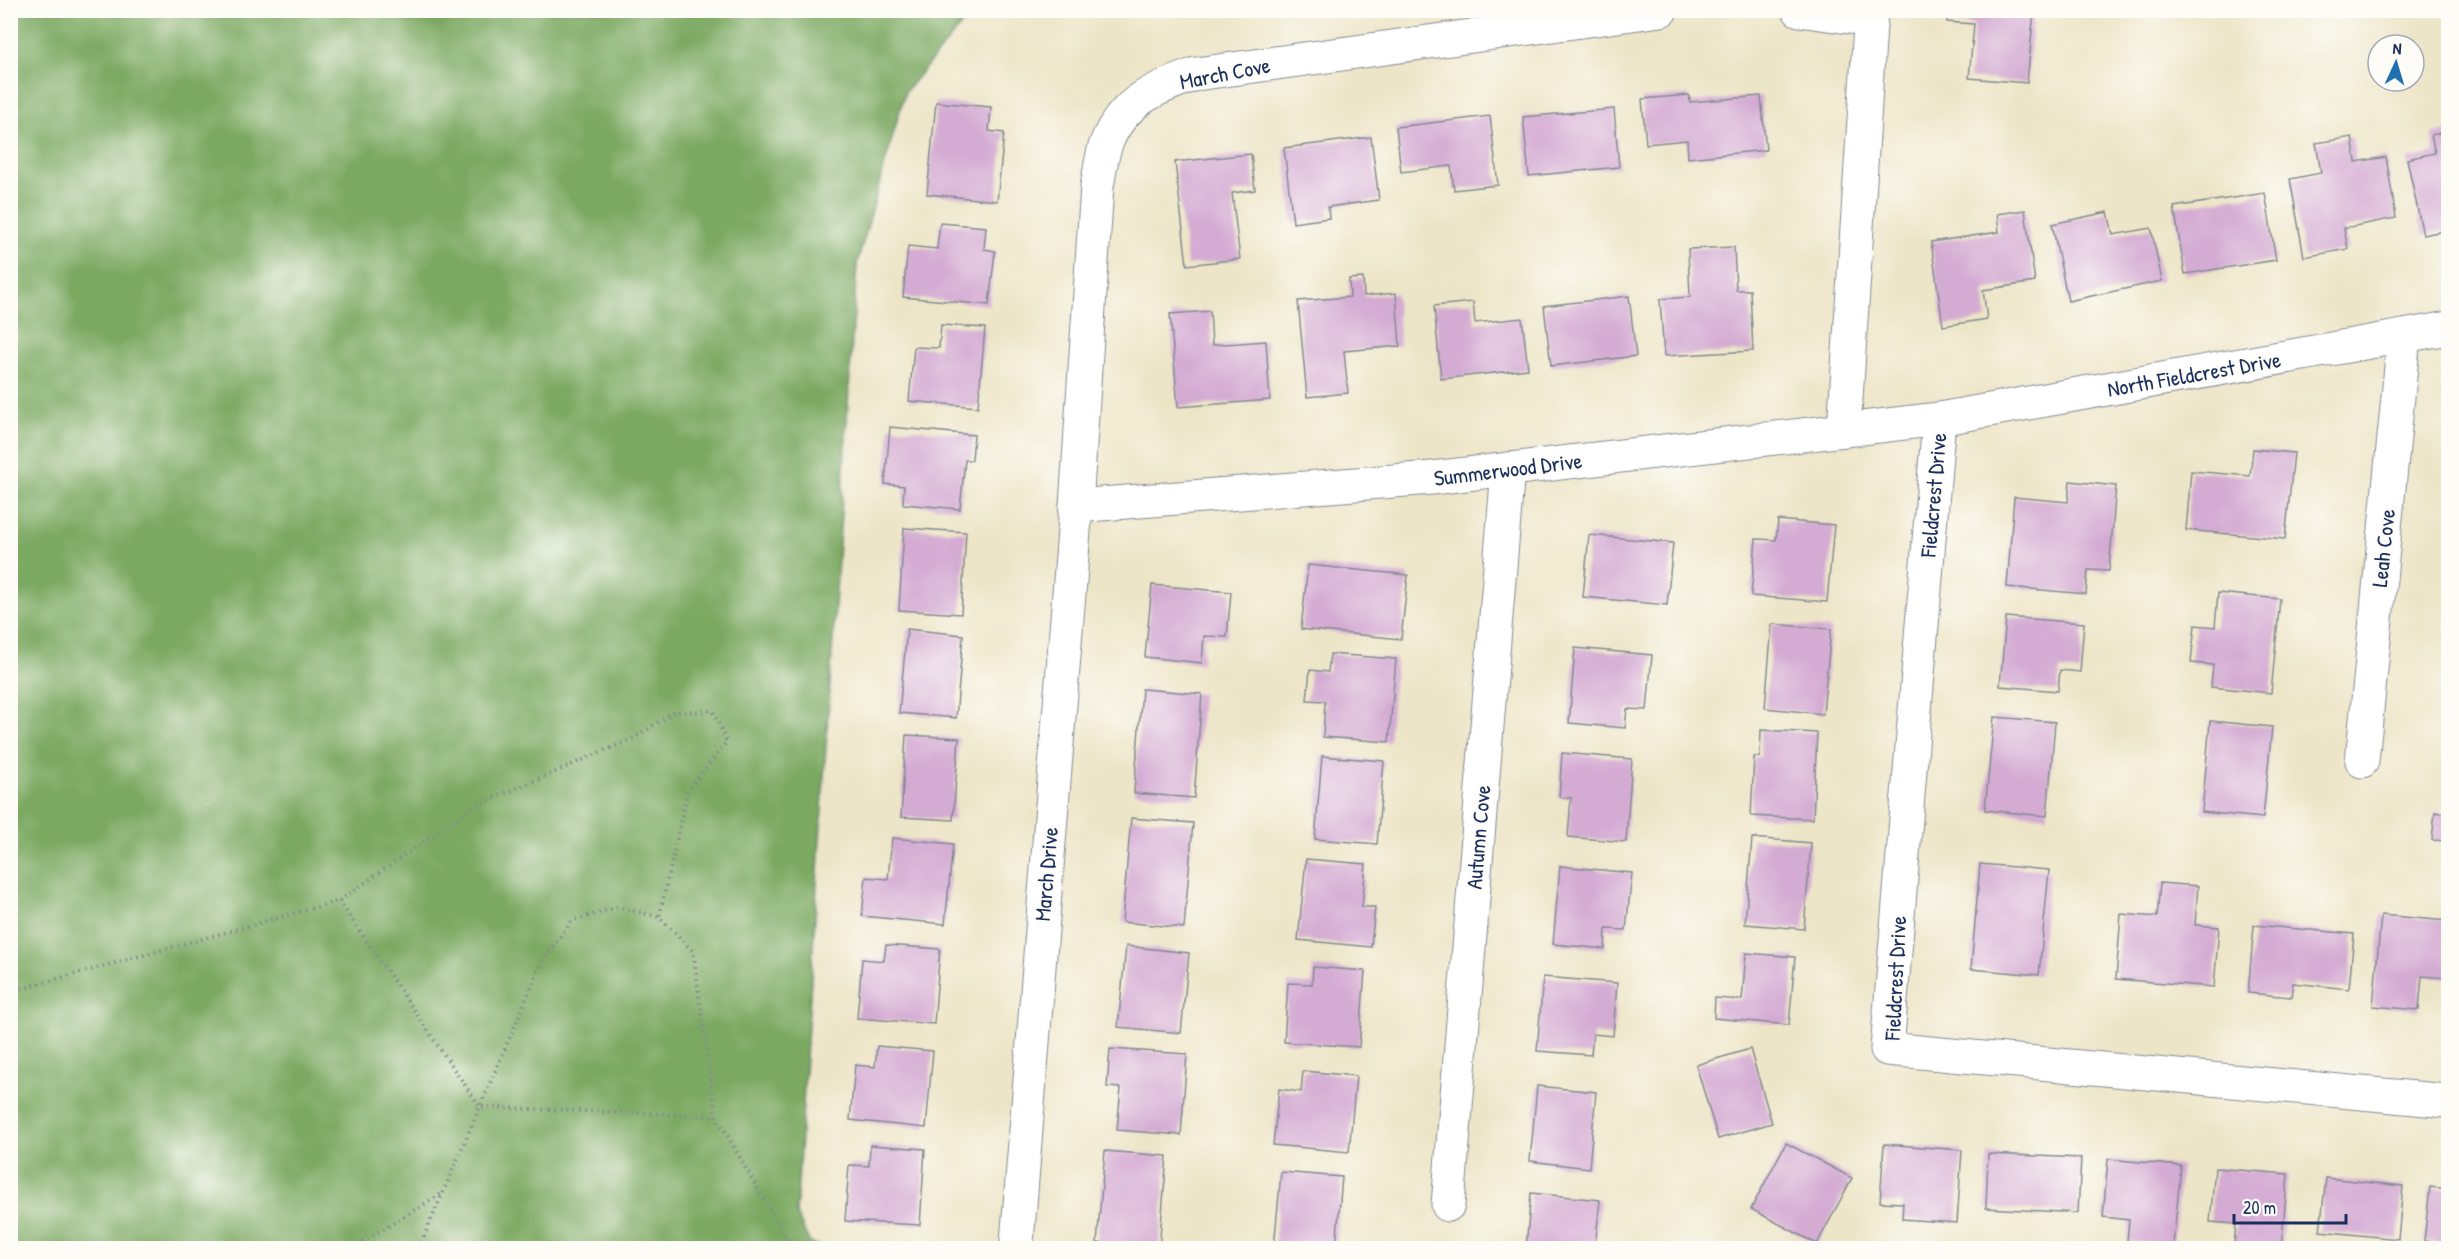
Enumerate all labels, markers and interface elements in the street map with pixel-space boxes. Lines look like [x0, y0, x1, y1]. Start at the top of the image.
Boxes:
north arrow [2366, 33, 2426, 93]
text: N [2392, 37, 2403, 59]
street label: March Cove [1177, 49, 1273, 96]
street label: North Fieldcrest Drive [2105, 344, 2283, 404]
street label: Fieldcrest Drive [1913, 431, 1953, 559]
street label: Summerwood Drive [1432, 445, 1584, 493]
street label: Leah Cove [2364, 507, 2402, 589]
street label: Autumn Cove [1459, 783, 1498, 890]
street label: March Drive [1027, 825, 1065, 922]
street label: Fieldcrest Drive [1877, 915, 1913, 1042]
scale bar [2234, 1187, 2346, 1225]
text: 20 m [2243, 1195, 2276, 1220]

